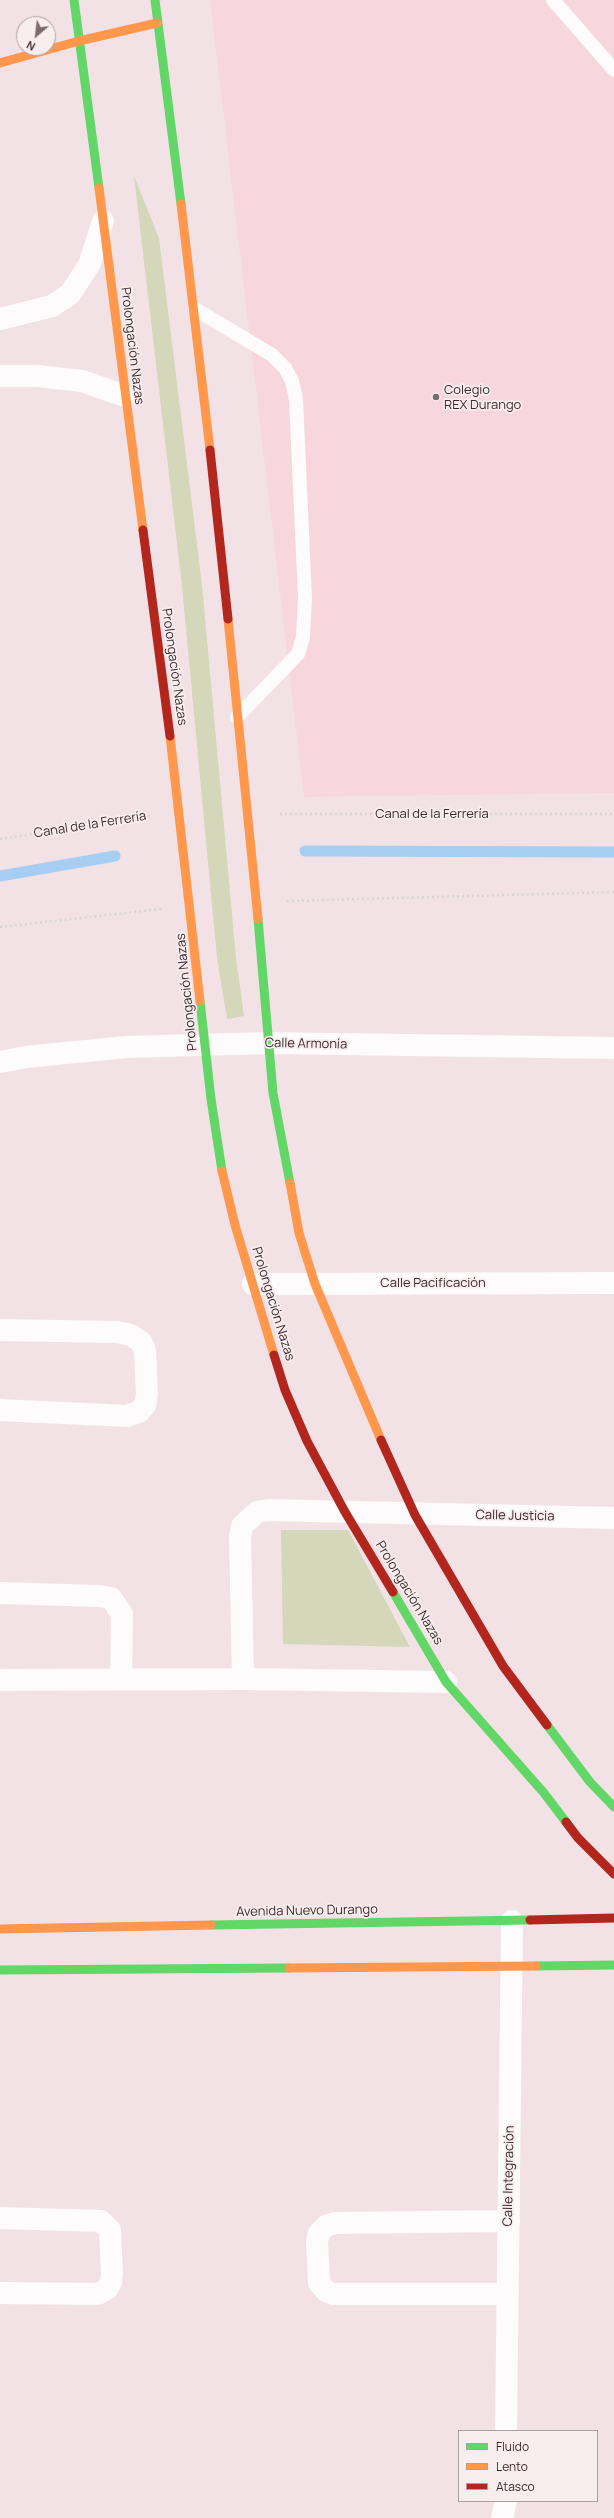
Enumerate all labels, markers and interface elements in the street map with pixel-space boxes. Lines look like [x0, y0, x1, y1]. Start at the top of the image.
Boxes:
north arrow [16, 16, 56, 56]
text: N [24, 38, 38, 55]
street label: Prolongación Nazas [117, 286, 147, 406]
place label: Colegio REX Durango [444, 382, 521, 413]
marker: Colegio REX Durango [431, 392, 441, 402]
street label: Prolongación Nazas [158, 607, 190, 727]
street label: Canal de la Ferrería [375, 806, 489, 822]
street label: Canal de la Ferrería [33, 808, 147, 842]
street label: Prolongación Nazas [173, 932, 201, 1052]
street label: Calle Armonía [265, 1035, 347, 1053]
street label: Prolongación Nazas [248, 1245, 298, 1363]
street label: Calle Pacificación [380, 1275, 486, 1291]
street label: Calle Justicia [475, 1508, 555, 1524]
street label: Prolongación Nazas [372, 1538, 446, 1648]
street label: Avenida Nuevo Durango [236, 1902, 378, 1920]
street label: Calle Integración [500, 2125, 518, 2227]
legend [458, 2430, 598, 2502]
text: Fluido [496, 2438, 529, 2455]
text: Lento [496, 2458, 528, 2475]
text: Atasco [496, 2478, 535, 2495]

